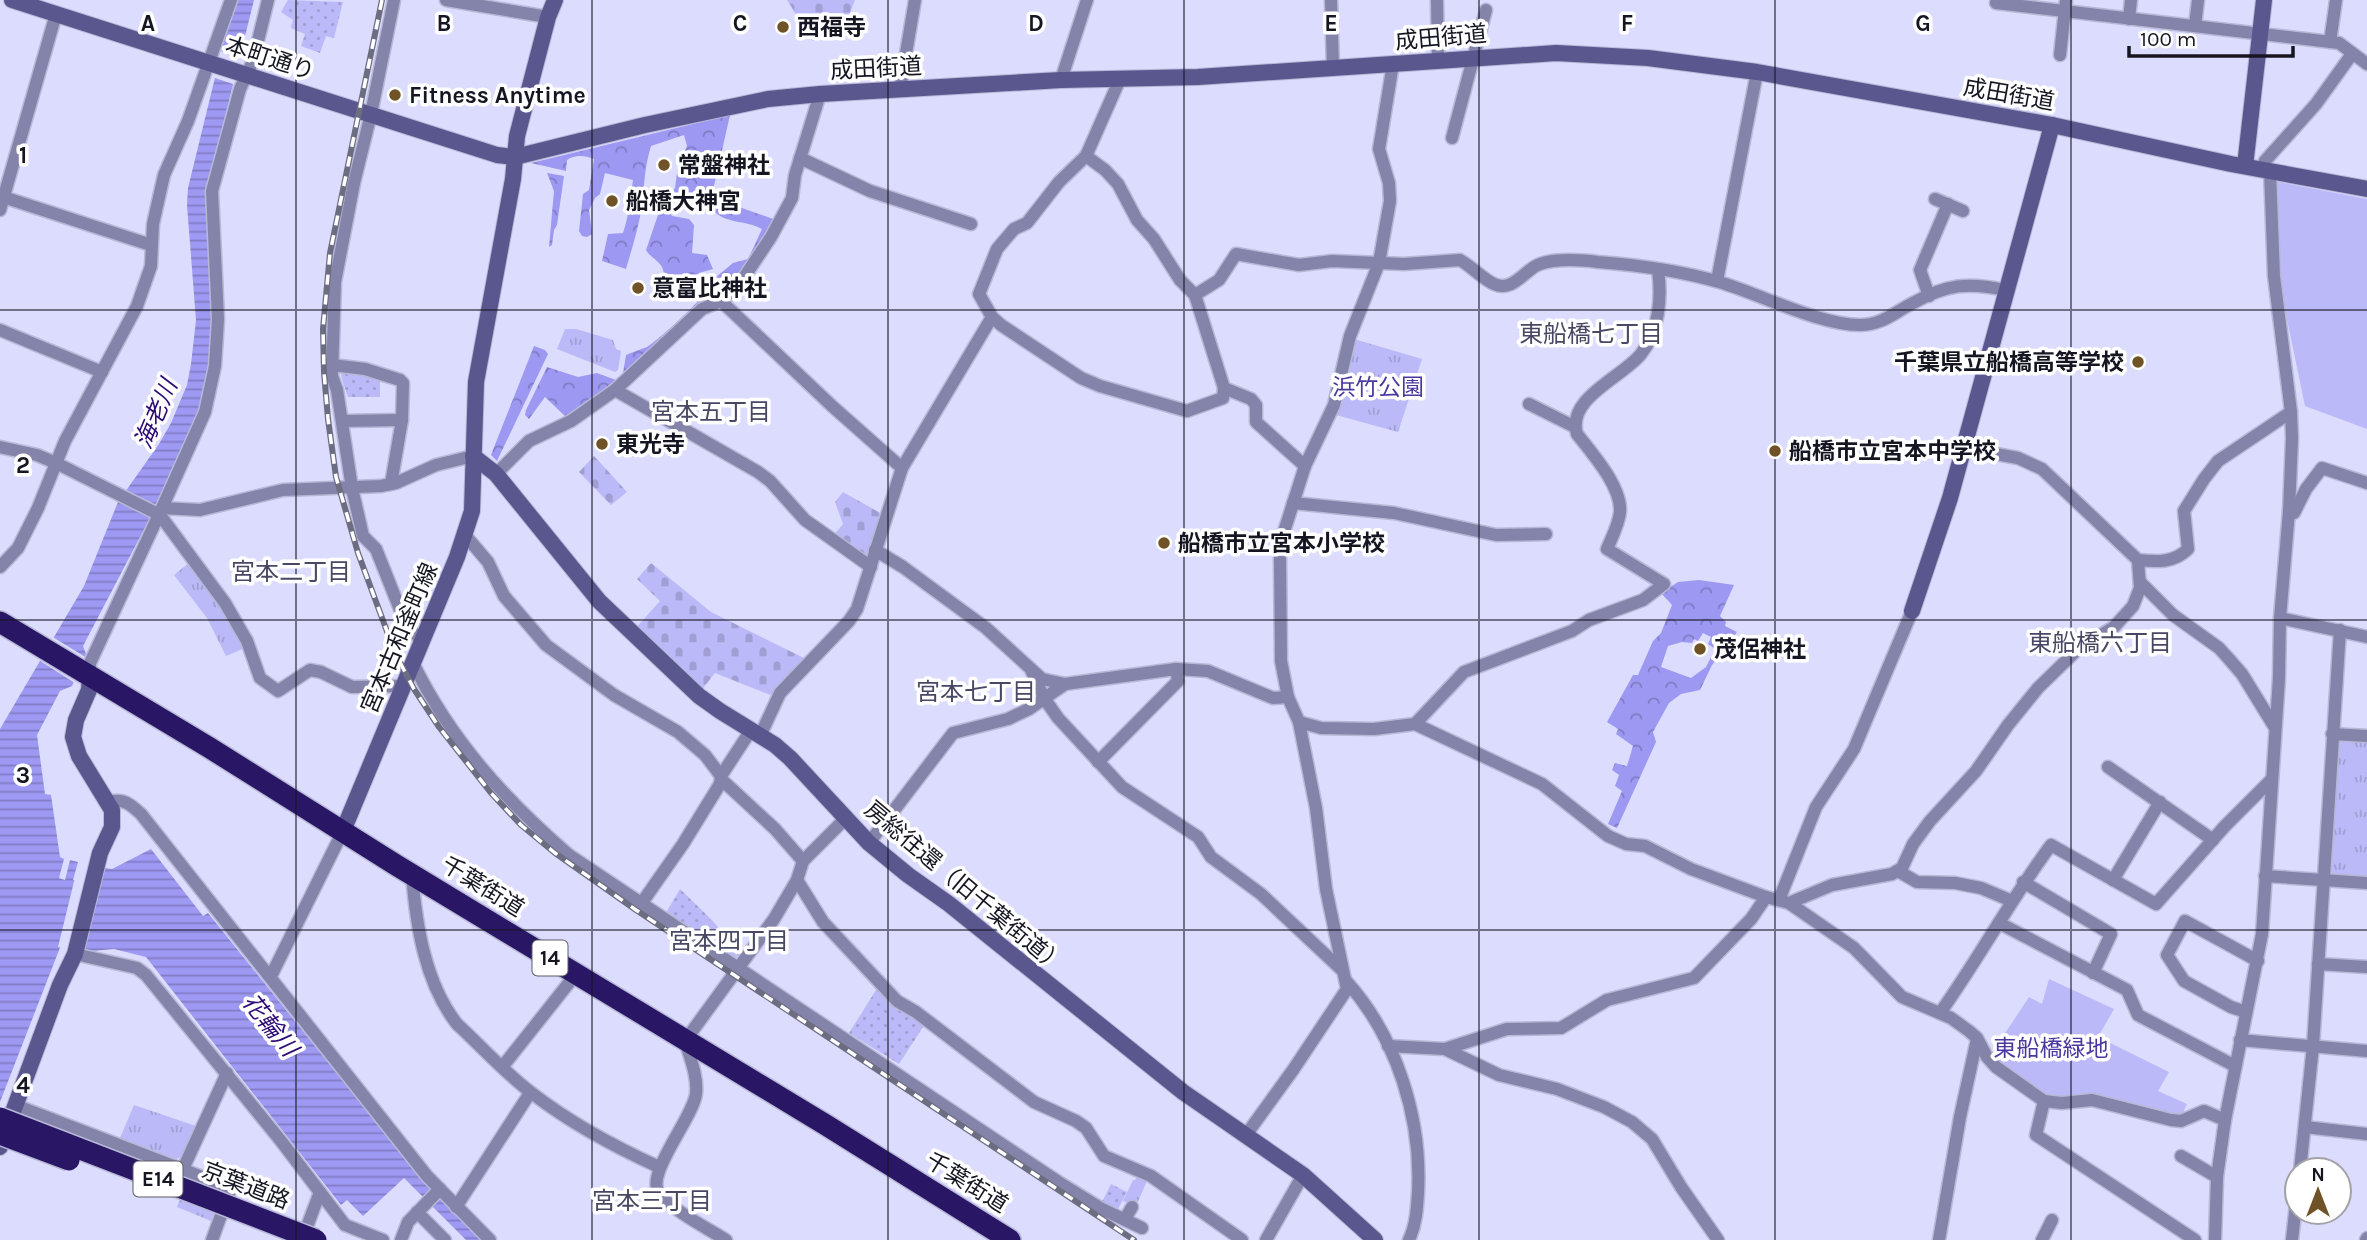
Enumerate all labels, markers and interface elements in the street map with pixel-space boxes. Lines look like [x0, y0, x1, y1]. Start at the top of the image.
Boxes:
text: A [141, 10, 155, 37]
text: B [437, 10, 451, 37]
text: C [733, 10, 747, 37]
text: D [1028, 10, 1044, 37]
text: E [1324, 10, 1338, 37]
text: F [1621, 10, 1633, 37]
text: G [1915, 10, 1931, 37]
place label: 西福寺 [797, 14, 866, 41]
scale bar [2129, 14, 2294, 58]
marker: 西福寺 [775, 19, 791, 35]
street label: 成田街道 [1394, 20, 1488, 55]
text: 100 m [2140, 27, 2197, 51]
street label: 本町通り [222, 31, 318, 86]
street label: 成田街道 [829, 53, 923, 84]
street label: 成田街道 [1961, 73, 2057, 116]
place label: Fitness Anytime [409, 82, 586, 109]
marker: Fitness Anytime [387, 87, 403, 103]
text: 1 [19, 142, 27, 169]
place label: 常盤神社 [678, 152, 770, 179]
marker: 常盤神社 [656, 157, 672, 173]
place label: 船橋大神宮 [626, 188, 741, 215]
marker: 船橋大神宮 [604, 193, 620, 209]
place label: 意富比神社 [652, 275, 767, 302]
marker: 意富比神社 [630, 280, 646, 296]
district label: 東船橋七丁目 [1519, 320, 1663, 348]
place label: 千葉県立船橋高等学校 [1894, 349, 2124, 376]
marker: 千葉県立船橋高等学校 [2130, 354, 2146, 370]
water label: 海老川 [129, 373, 184, 453]
park label: 浜竹公園 [1332, 374, 1424, 401]
district label: 宮本五丁目 [651, 398, 771, 426]
place label: 東光寺 [616, 431, 685, 458]
marker: 東光寺 [594, 436, 610, 452]
place label: 船橋市立宮本中学校 [1789, 438, 1996, 465]
marker: 船橋市立宮本中学校 [1767, 443, 1783, 459]
text: 2 [16, 452, 30, 479]
place label: 船橋市立宮本小学校 [1178, 530, 1385, 557]
marker: 船橋市立宮本小学校 [1156, 535, 1172, 551]
district label: 宮本二丁目 [231, 558, 351, 586]
street label: 宮本古和釜町線 [356, 559, 443, 718]
district label: 東船橋六丁目 [2028, 629, 2172, 657]
place label: 茂侶神社 [1714, 636, 1806, 663]
marker: 茂侶神社 [1692, 641, 1708, 657]
district label: 宮本七丁目 [916, 678, 1036, 706]
text: 3 [16, 762, 30, 789]
street label: 房総往還（旧千葉街道） [859, 796, 1070, 979]
street label: 千葉街道 [437, 851, 529, 922]
district label: 宮本四丁目 [669, 927, 789, 955]
road number: 14 [532, 940, 568, 976]
water label: 花輪川 [236, 988, 305, 1064]
park label: 東船橋緑地 [1994, 1035, 2109, 1062]
text: 4 [16, 1072, 30, 1099]
street label: 千葉街道 [921, 1147, 1013, 1218]
street label: 京葉道路 [198, 1156, 294, 1215]
north arrow [2283, 1156, 2353, 1226]
road number: E14 [134, 1162, 182, 1196]
text: N [2311, 1164, 2325, 1186]
district label: 宮本三丁目 [592, 1187, 712, 1215]

